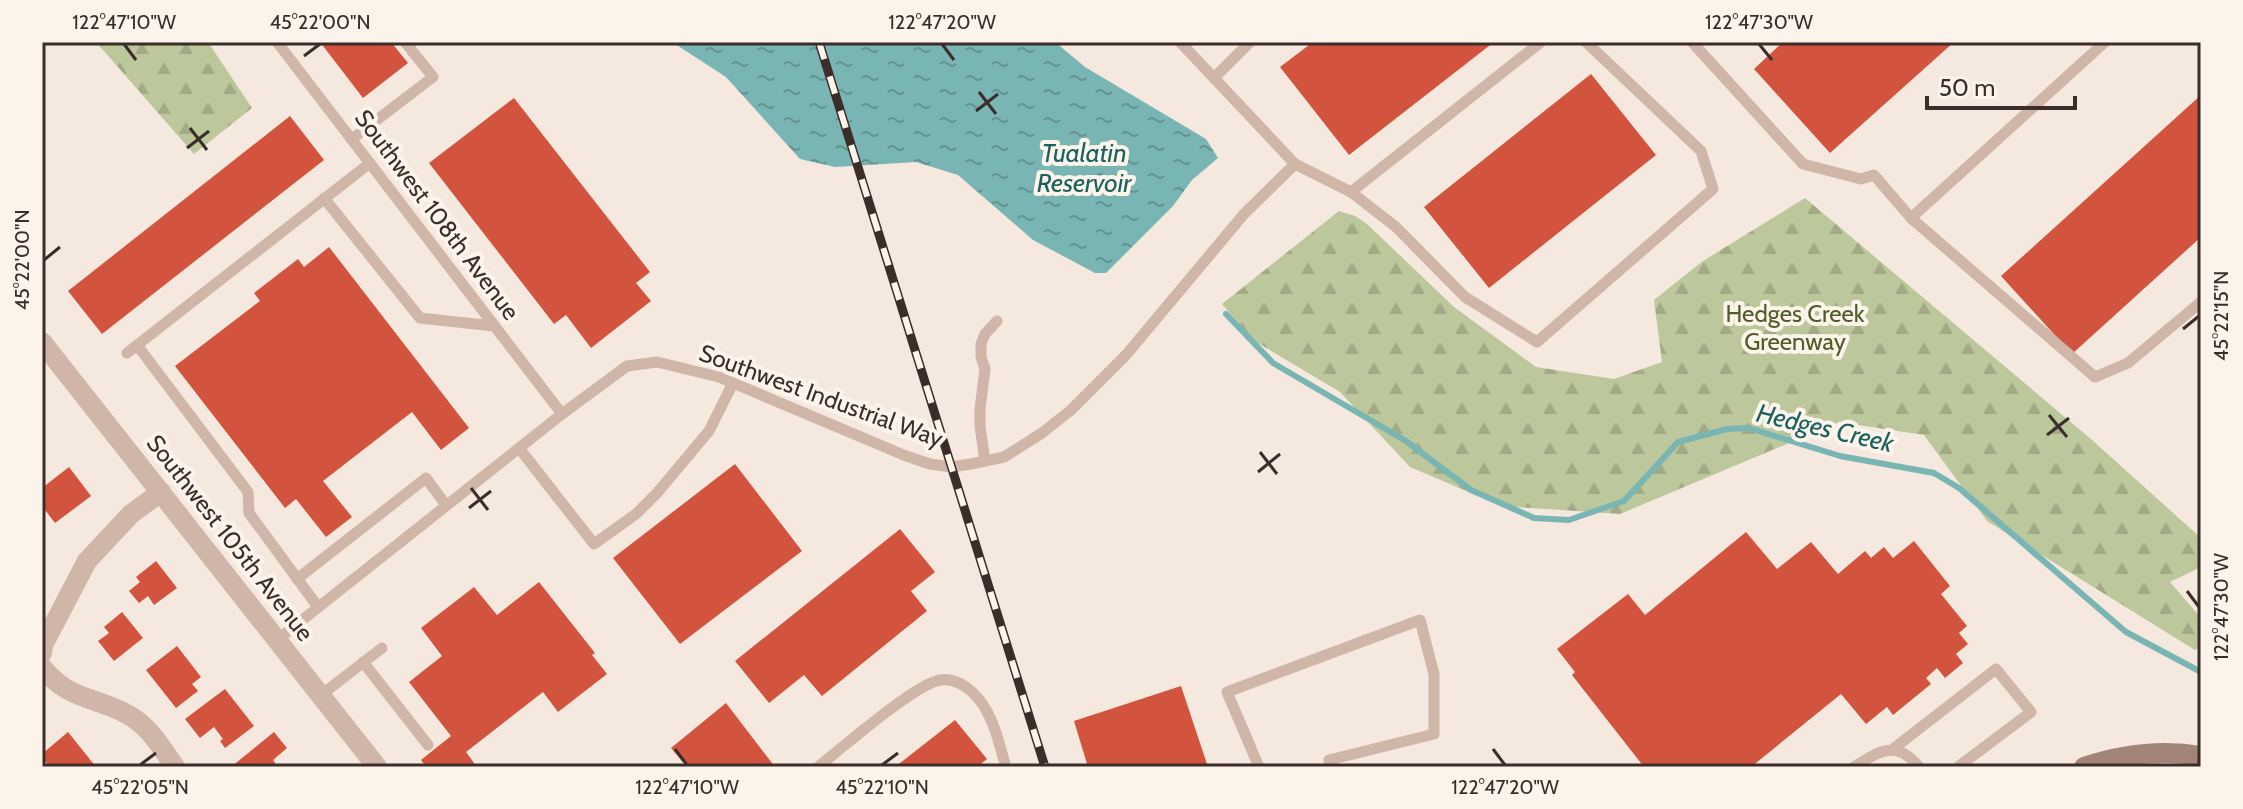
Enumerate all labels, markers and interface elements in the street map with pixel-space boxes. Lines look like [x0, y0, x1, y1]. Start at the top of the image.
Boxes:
text: 122°47'10"W [72, 10, 176, 34]
text: 45°22'00"N [269, 10, 371, 34]
text: 122°47'20"W [888, 10, 996, 34]
text: 122°47'30"W [1705, 10, 1813, 34]
scale bar [1927, 60, 2075, 110]
text: 50 m [1939, 73, 1995, 102]
street label: Southwest 108th Avenue [349, 104, 526, 325]
water label: Tualatin Reservoir [1037, 137, 1132, 199]
text: 45°22'00"N [10, 209, 34, 311]
text: 45°22'15"N [2209, 271, 2233, 361]
park label: Hedges Creek Greenway [1725, 299, 1865, 356]
street label: Southwest Industrial Way [695, 338, 947, 453]
water label: Hedges Creek [1753, 397, 1897, 459]
street label: Southwest 105th Avenue [141, 429, 320, 647]
text: 122°47'30"W [2209, 553, 2233, 661]
text: 45°22'05"N [91, 775, 189, 799]
text: 122°47'10"W [635, 775, 739, 799]
text: 45°22'10"N [835, 775, 929, 799]
text: 122°47'20"W [1451, 775, 1559, 799]

